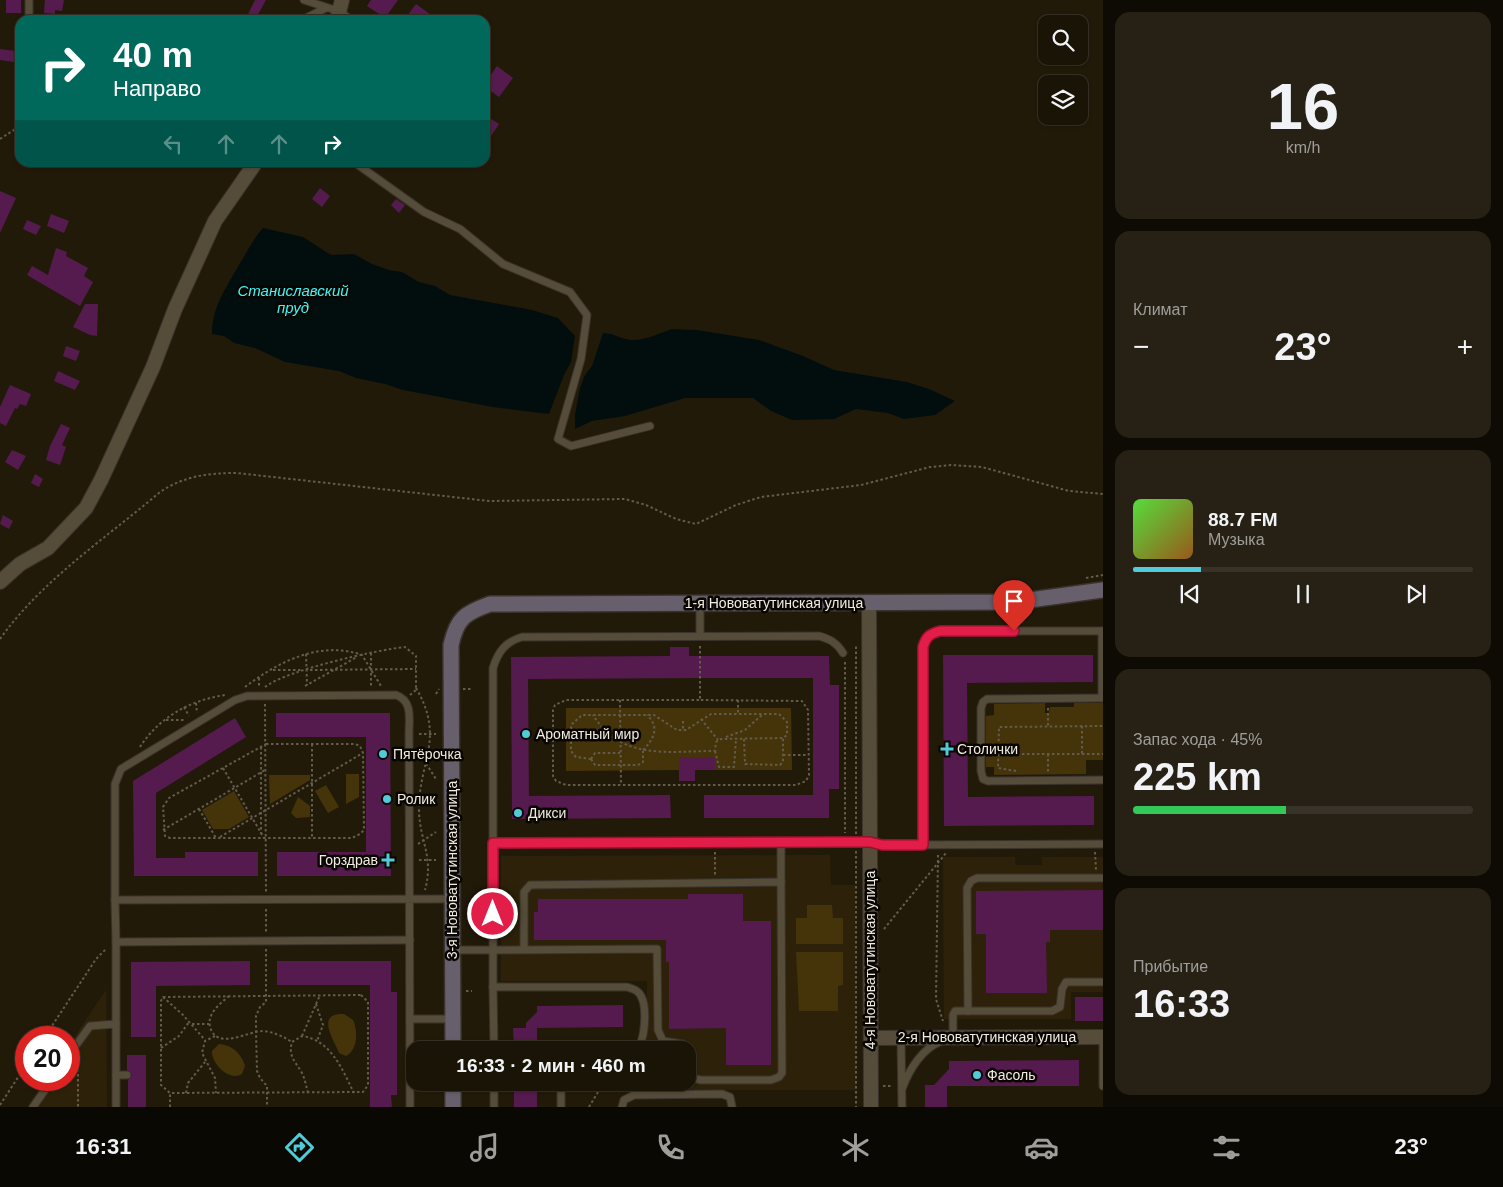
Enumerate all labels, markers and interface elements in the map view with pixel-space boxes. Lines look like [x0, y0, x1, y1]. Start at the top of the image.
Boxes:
map controls [1038, 15, 1088, 125]
button: search [1038, 15, 1088, 65]
icon: right [30, 35, 95, 100]
text: 40 m [113, 35, 193, 74]
text: 16 [1267, 70, 1339, 143]
button: layers [1038, 75, 1088, 125]
text: Направо [113, 76, 201, 101]
icon: left [159, 130, 187, 158]
icon: ahead [212, 130, 240, 158]
icon: ahead [265, 130, 293, 158]
icon: right [318, 130, 346, 158]
text: km/h [1286, 139, 1320, 156]
water label: Станиславский пруд [237, 282, 349, 316]
text: Климат [1133, 301, 1187, 318]
text: 23° [1274, 326, 1332, 368]
text: − [1133, 331, 1149, 362]
text: + [1457, 331, 1473, 362]
text: 88.7 FM [1208, 509, 1278, 530]
text: Музыка [1208, 531, 1265, 548]
pin [993, 580, 1035, 631]
icon: previous [1176, 580, 1204, 608]
icon: pause [1289, 580, 1317, 608]
icon: next [1402, 580, 1430, 608]
icon: arrive [1000, 587, 1028, 615]
street label: 1-я Нововатутинская улица [685, 595, 863, 611]
place label: Ароматный мир [536, 726, 639, 742]
marker: Ароматный мир [520, 728, 532, 740]
text: Запас хода · 45% [1133, 731, 1262, 748]
place label: Столички [957, 741, 1018, 757]
marker: Столички [941, 743, 953, 755]
place label: Пятёрочка [393, 746, 462, 762]
marker: Пятёрочка [377, 748, 389, 760]
text: 225 km [1133, 756, 1262, 798]
street label: 3-я Нововатутинская улица [444, 781, 460, 959]
place label: Ролик [397, 791, 436, 807]
marker: Ролик [381, 793, 393, 805]
place label: Дикси [528, 805, 566, 821]
marker: Дикси [512, 807, 524, 819]
place label: Горздрав [319, 852, 378, 868]
marker: Горздрав [382, 854, 394, 866]
street label: 4-я Нововатутинская улица [862, 871, 878, 1049]
position arrow [466, 887, 518, 939]
text: Прибытие [1133, 958, 1208, 975]
text: 16:33 [1133, 983, 1230, 1025]
speed limit sign: 20 [15, 1026, 80, 1091]
street label: 2-я Нововатутинская улица [898, 1029, 1076, 1045]
text: 16:33 · 2 мин · 460 m [456, 1055, 646, 1076]
place label: Фасоль [987, 1067, 1036, 1083]
marker: Фасоль [971, 1069, 983, 1081]
icon: directions [282, 1130, 317, 1165]
icon: music [467, 1130, 502, 1165]
icon: phone [653, 1130, 688, 1165]
icon: climate [838, 1130, 873, 1165]
icon: car [1024, 1130, 1059, 1165]
icon: filters [1209, 1130, 1244, 1165]
text: 16:31 [75, 1134, 131, 1159]
text: 23° [1394, 1134, 1428, 1159]

